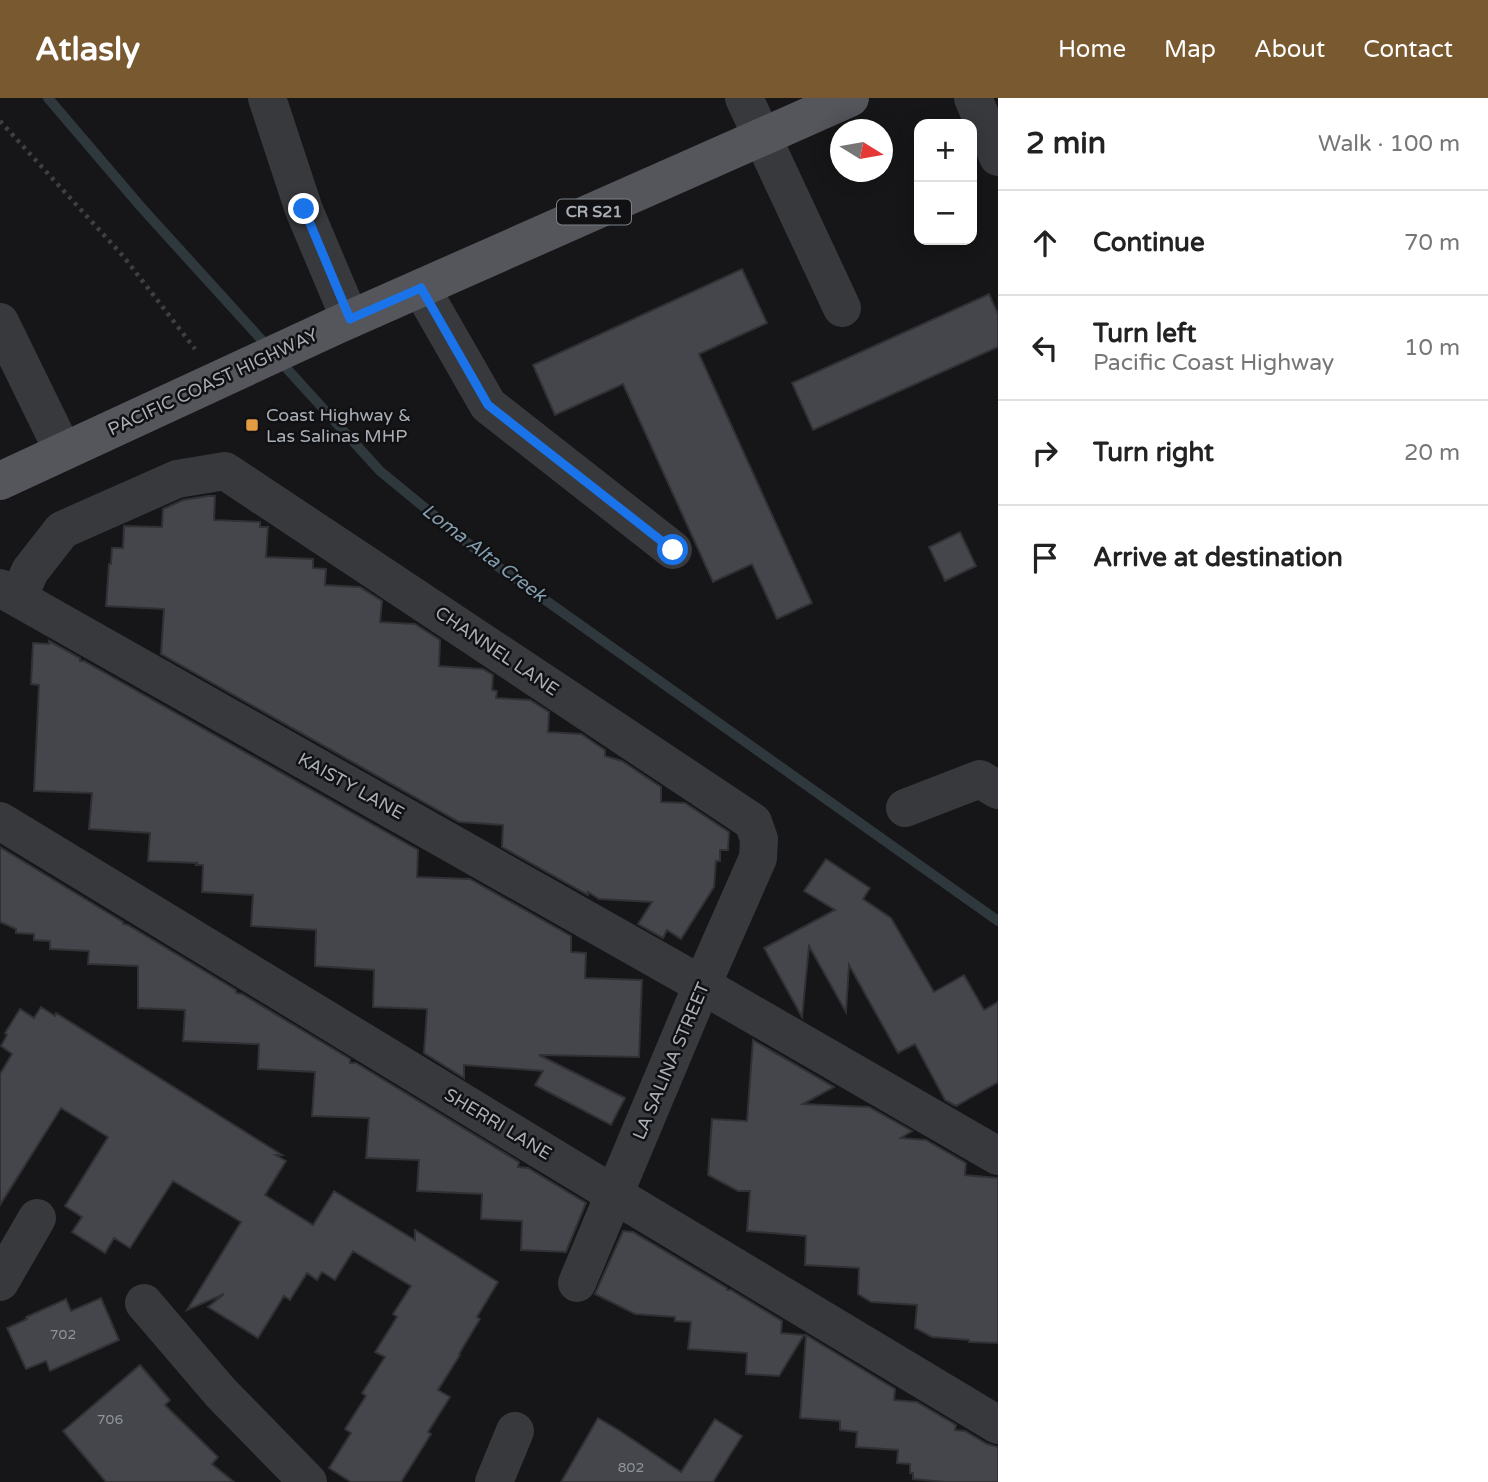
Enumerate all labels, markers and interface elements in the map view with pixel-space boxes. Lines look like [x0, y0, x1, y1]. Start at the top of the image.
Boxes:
text: Atlasly [35, 30, 140, 69]
text: Home [1058, 35, 1126, 64]
text: Map [1164, 35, 1216, 64]
text: About [1254, 35, 1325, 64]
text: Contact [1363, 35, 1453, 64]
north arrow [830, 119, 893, 182]
map controls [914, 119, 977, 245]
button: + [914, 119, 977, 182]
text: 2 min [1026, 125, 1106, 162]
text: Walk · 100 m [1318, 130, 1460, 158]
button: − [914, 182, 977, 245]
route end [288, 193, 319, 224]
road number: CR S21 [557, 200, 631, 224]
icon: ahead [1026, 224, 1064, 262]
text: Continue [1093, 227, 1205, 258]
text: 70 m [1404, 229, 1460, 257]
text: Turn left [1093, 318, 1196, 349]
street label: PACIFIC COAST HIGHWAY [104, 323, 322, 440]
icon: left [1026, 329, 1064, 367]
text: 10 m [1404, 334, 1460, 362]
text: Pacific Coast Highway [1093, 349, 1334, 377]
place label: Coast Highway & Las Salinas MHP [266, 404, 411, 447]
marker: Coast Highway & Las Salinas MHP [244, 417, 260, 433]
icon: right [1026, 434, 1064, 472]
text: Turn right [1093, 437, 1214, 468]
text: 20 m [1404, 439, 1460, 467]
water label: Loma Alta Creek [418, 499, 551, 608]
route start [657, 534, 688, 565]
icon: arrive [1026, 539, 1064, 577]
text: Arrive at destination [1093, 542, 1343, 573]
street label: CHANNEL LANE [431, 602, 563, 700]
street label: KAISTY LANE [294, 748, 408, 824]
street label: LA SALINA STREET [628, 979, 714, 1143]
street label: SHERRI LANE [440, 1083, 556, 1165]
house number: 702 [50, 1326, 76, 1343]
house number: 706 [97, 1411, 123, 1428]
house number: 802 [618, 1459, 644, 1476]

